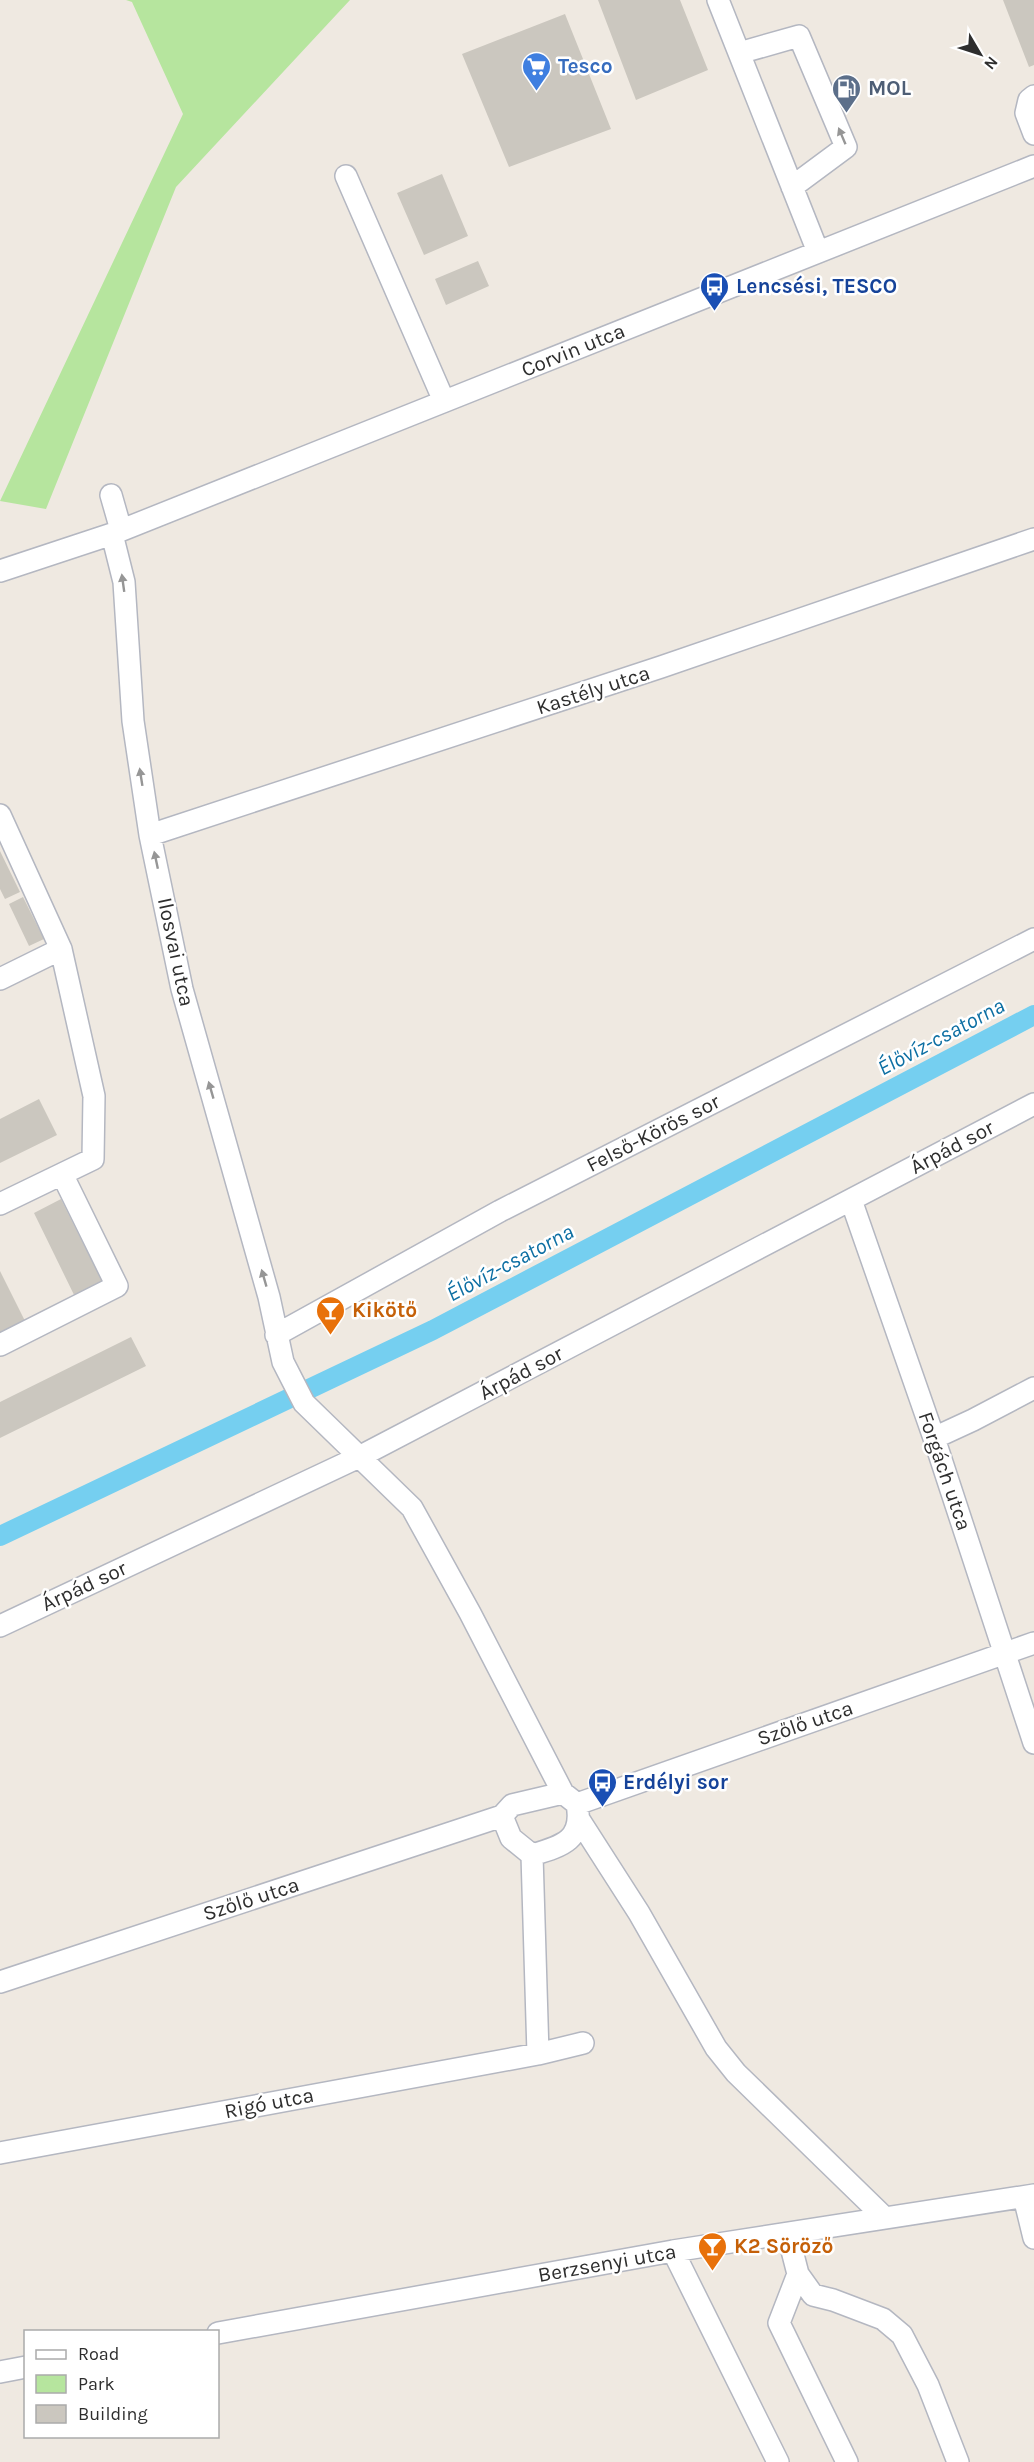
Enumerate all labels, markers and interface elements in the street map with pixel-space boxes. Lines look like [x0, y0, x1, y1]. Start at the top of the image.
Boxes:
north arrow [950, 24, 1010, 84]
supermarket icon: Tesco [521, 50, 553, 92]
text: N [980, 53, 1002, 74]
place label: Tesco [558, 54, 613, 78]
fuel station icon: MOL [831, 72, 863, 114]
place label: MOL [868, 76, 912, 100]
one-way arrow [836, 127, 846, 145]
bus stop icon: Lencsési, TESCO [699, 270, 731, 312]
place label: Lencsési, TESCO [736, 274, 897, 298]
street label: Corvin utca [518, 318, 628, 382]
one-way arrow [118, 573, 127, 592]
street label: Kastély utca [533, 660, 653, 720]
one-way arrow [137, 767, 146, 786]
one-way arrow [151, 850, 160, 869]
street label: Ilosvai utca [153, 895, 199, 1009]
water label: Élővíz-csatorna [873, 993, 1009, 1081]
one-way arrow [206, 1081, 215, 1099]
street label: Felső-Körös sor [582, 1089, 724, 1177]
street label: Árpád sor [906, 1115, 998, 1179]
water label: Élővíz-csatorna [442, 1219, 578, 1307]
one-way arrow [258, 1269, 268, 1287]
bar icon: Kikötő [315, 1294, 347, 1336]
place label: Kikötő [352, 1298, 417, 1322]
street label: Árpád sor [475, 1341, 567, 1405]
street label: Forgách utca [913, 1408, 977, 1534]
street label: Árpád sor [38, 1556, 131, 1616]
street label: Szőlő utca [754, 1695, 856, 1751]
bus stop icon: Erdélyi sor [586, 1766, 618, 1808]
place label: Erdélyi sor [623, 1770, 729, 1794]
street label: Szőlő utca [200, 1872, 302, 1926]
street label: Rigó utca [222, 2083, 316, 2123]
bar icon: K2 Söröző [697, 2230, 729, 2272]
place label: K2 Söröző [734, 2234, 833, 2258]
street label: Berzsenyi utca [536, 2239, 678, 2287]
legend [24, 2330, 219, 2438]
text: Road [78, 2343, 119, 2365]
text: Park [78, 2373, 115, 2395]
text: Building [78, 2403, 148, 2425]

